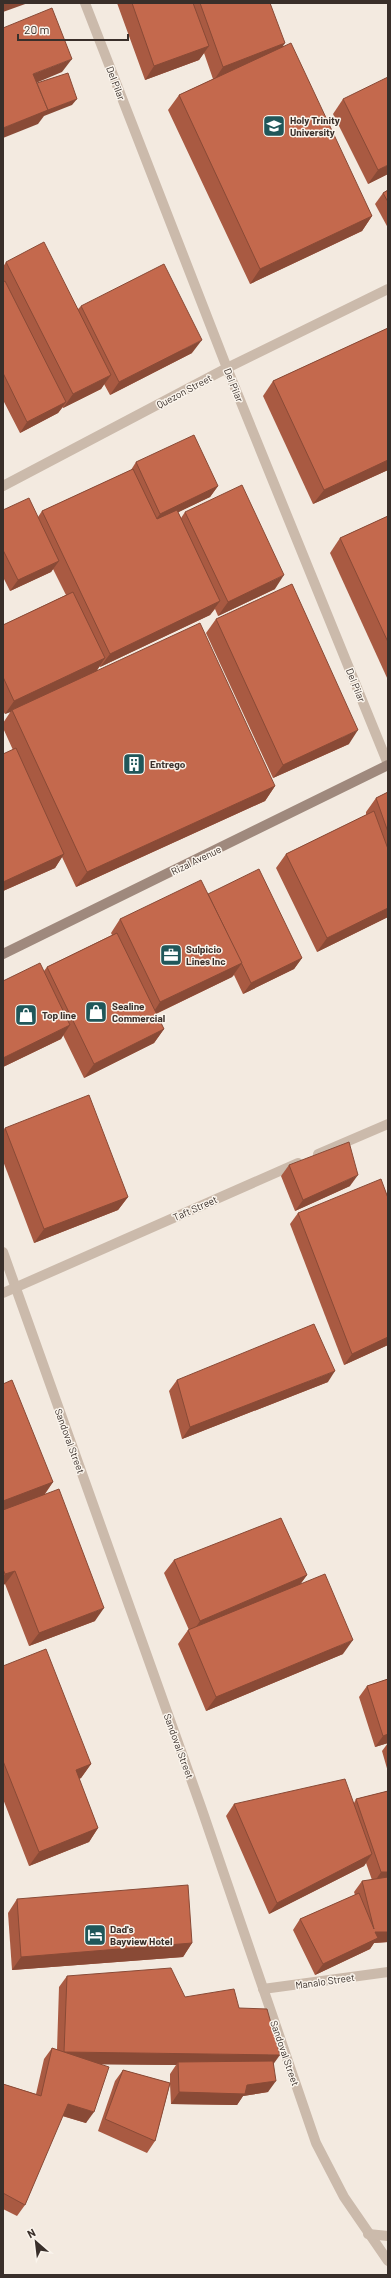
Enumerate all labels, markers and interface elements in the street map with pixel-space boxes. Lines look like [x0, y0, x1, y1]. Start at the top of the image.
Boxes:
scale bar [18, 16, 128, 42]
text: 20 m [24, 22, 50, 36]
street label: Del Pilar [104, 64, 128, 102]
school or university icon: Holy Trinity University [261, 113, 287, 139]
place label: Holy Trinity University [290, 114, 340, 138]
street label: Del Pilar [222, 366, 246, 404]
street label: Quezon Street [154, 371, 214, 411]
street label: Del Pilar [344, 666, 368, 704]
building icon: Entrego [121, 751, 147, 777]
place label: Entrego [150, 758, 186, 770]
street label: Rizal Avenue [169, 843, 223, 877]
office icon: Sulpicio Lines Inc [158, 942, 184, 968]
place label: Sulpicio Lines Inc [186, 943, 226, 967]
shop icon: Sealine Commercial [83, 999, 109, 1025]
place label: Sealine Commercial [112, 1000, 165, 1024]
shop icon: Top line [13, 1002, 39, 1028]
place label: Top line [42, 1009, 77, 1021]
street label: Taft Street [171, 1193, 219, 1223]
street label: Sandoval Street [53, 1407, 87, 1475]
street label: Sandoval Street [162, 1712, 196, 1780]
hotel icon: Dad's Bayview Hotel [82, 1922, 108, 1948]
place label: Dad's Bayview Hotel [110, 1923, 172, 1947]
street label: Manalo Street [295, 1971, 356, 1991]
street label: Sandoval Street [268, 2019, 302, 2088]
north arrow [16, 2222, 56, 2262]
text: N [25, 2225, 37, 2240]

